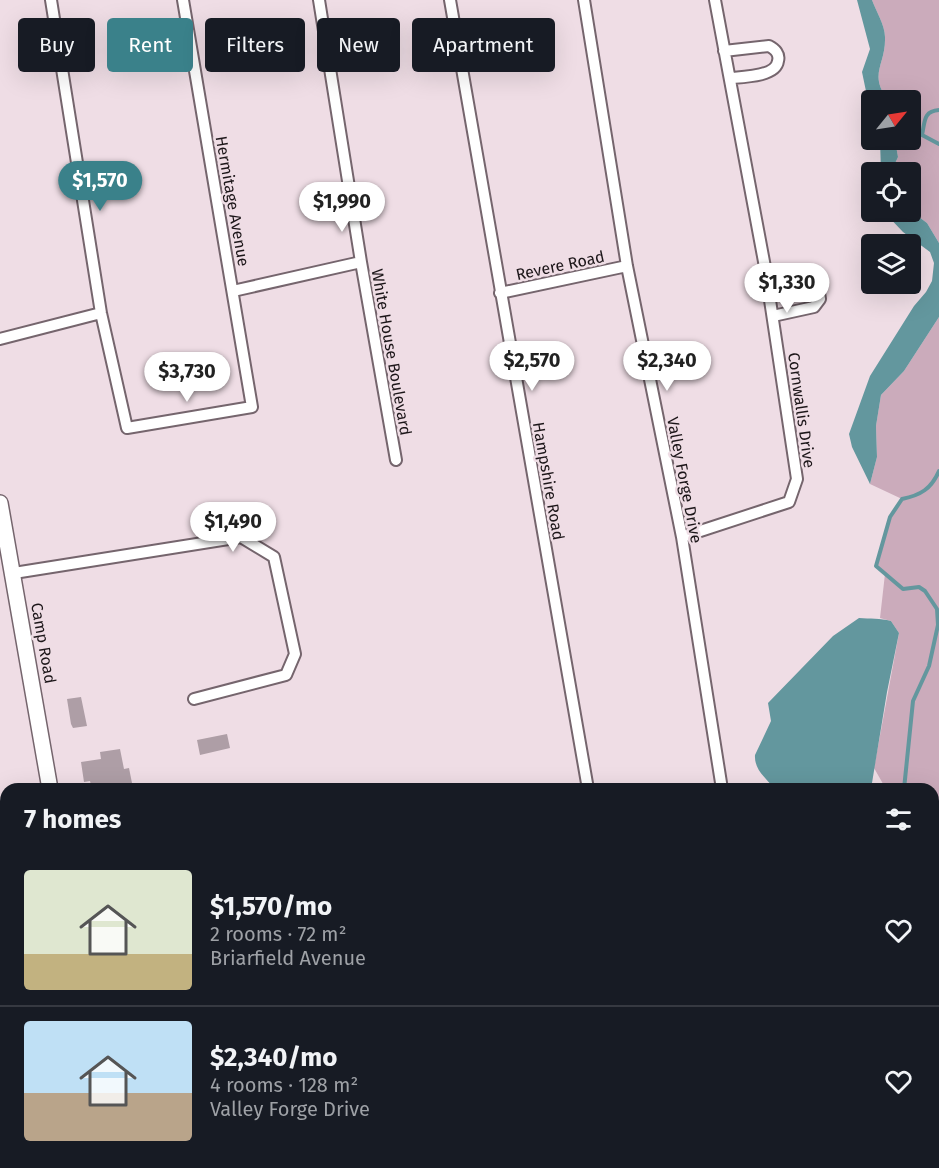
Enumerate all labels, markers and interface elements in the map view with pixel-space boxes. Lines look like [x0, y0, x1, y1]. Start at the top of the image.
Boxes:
chip: Buy [18, 18, 95, 72]
chip: Rent [107, 18, 193, 72]
chip: Filters [205, 18, 305, 72]
chip: New [317, 18, 400, 72]
chip: Apartment [412, 18, 555, 72]
north arrow [861, 90, 921, 150]
map controls [861, 90, 921, 294]
street label: Hermitage Avenue [212, 134, 253, 268]
pin: $1,570 [51, 161, 149, 212]
button: locate [861, 162, 921, 222]
text: $1,570 [72, 168, 128, 192]
pin: $1,990 [293, 182, 391, 233]
text: $1,990 [313, 189, 371, 213]
button: layers [861, 234, 921, 294]
street label: Revere Road [514, 247, 606, 284]
pin: $1,330 [738, 263, 836, 314]
street label: White House Boulevard [367, 267, 416, 437]
text: $1,330 [758, 270, 816, 294]
pin: $2,570 [483, 341, 581, 392]
pin: $2,340 [618, 341, 716, 392]
text: $2,570 [503, 348, 561, 372]
text: $2,340 [637, 348, 697, 372]
street label: Cornwallis Drive [784, 351, 819, 469]
pin: $3,730 [138, 352, 236, 403]
text: $3,730 [158, 359, 216, 383]
street label: Valley Forge Drive [663, 415, 706, 545]
street label: Hampshire Road [529, 420, 568, 542]
pin: $1,490 [184, 502, 282, 553]
text: $1,490 [204, 509, 262, 533]
street label: Camp Road [27, 601, 60, 685]
icon: filters [882, 803, 915, 836]
text: 7 homes [24, 804, 121, 835]
text: $1,570/mo [210, 891, 332, 922]
icon: home [72, 894, 144, 966]
icon: heart [882, 914, 915, 947]
text: 2 rooms · 72 m² [210, 922, 346, 946]
text: Briarfield Avenue [210, 946, 366, 970]
text: $2,340/mo [210, 1042, 337, 1073]
icon: home [72, 1045, 144, 1117]
icon: heart [882, 1065, 915, 1098]
text: 4 rooms · 128 m² [210, 1073, 358, 1097]
text: Valley Forge Drive [210, 1097, 370, 1121]

